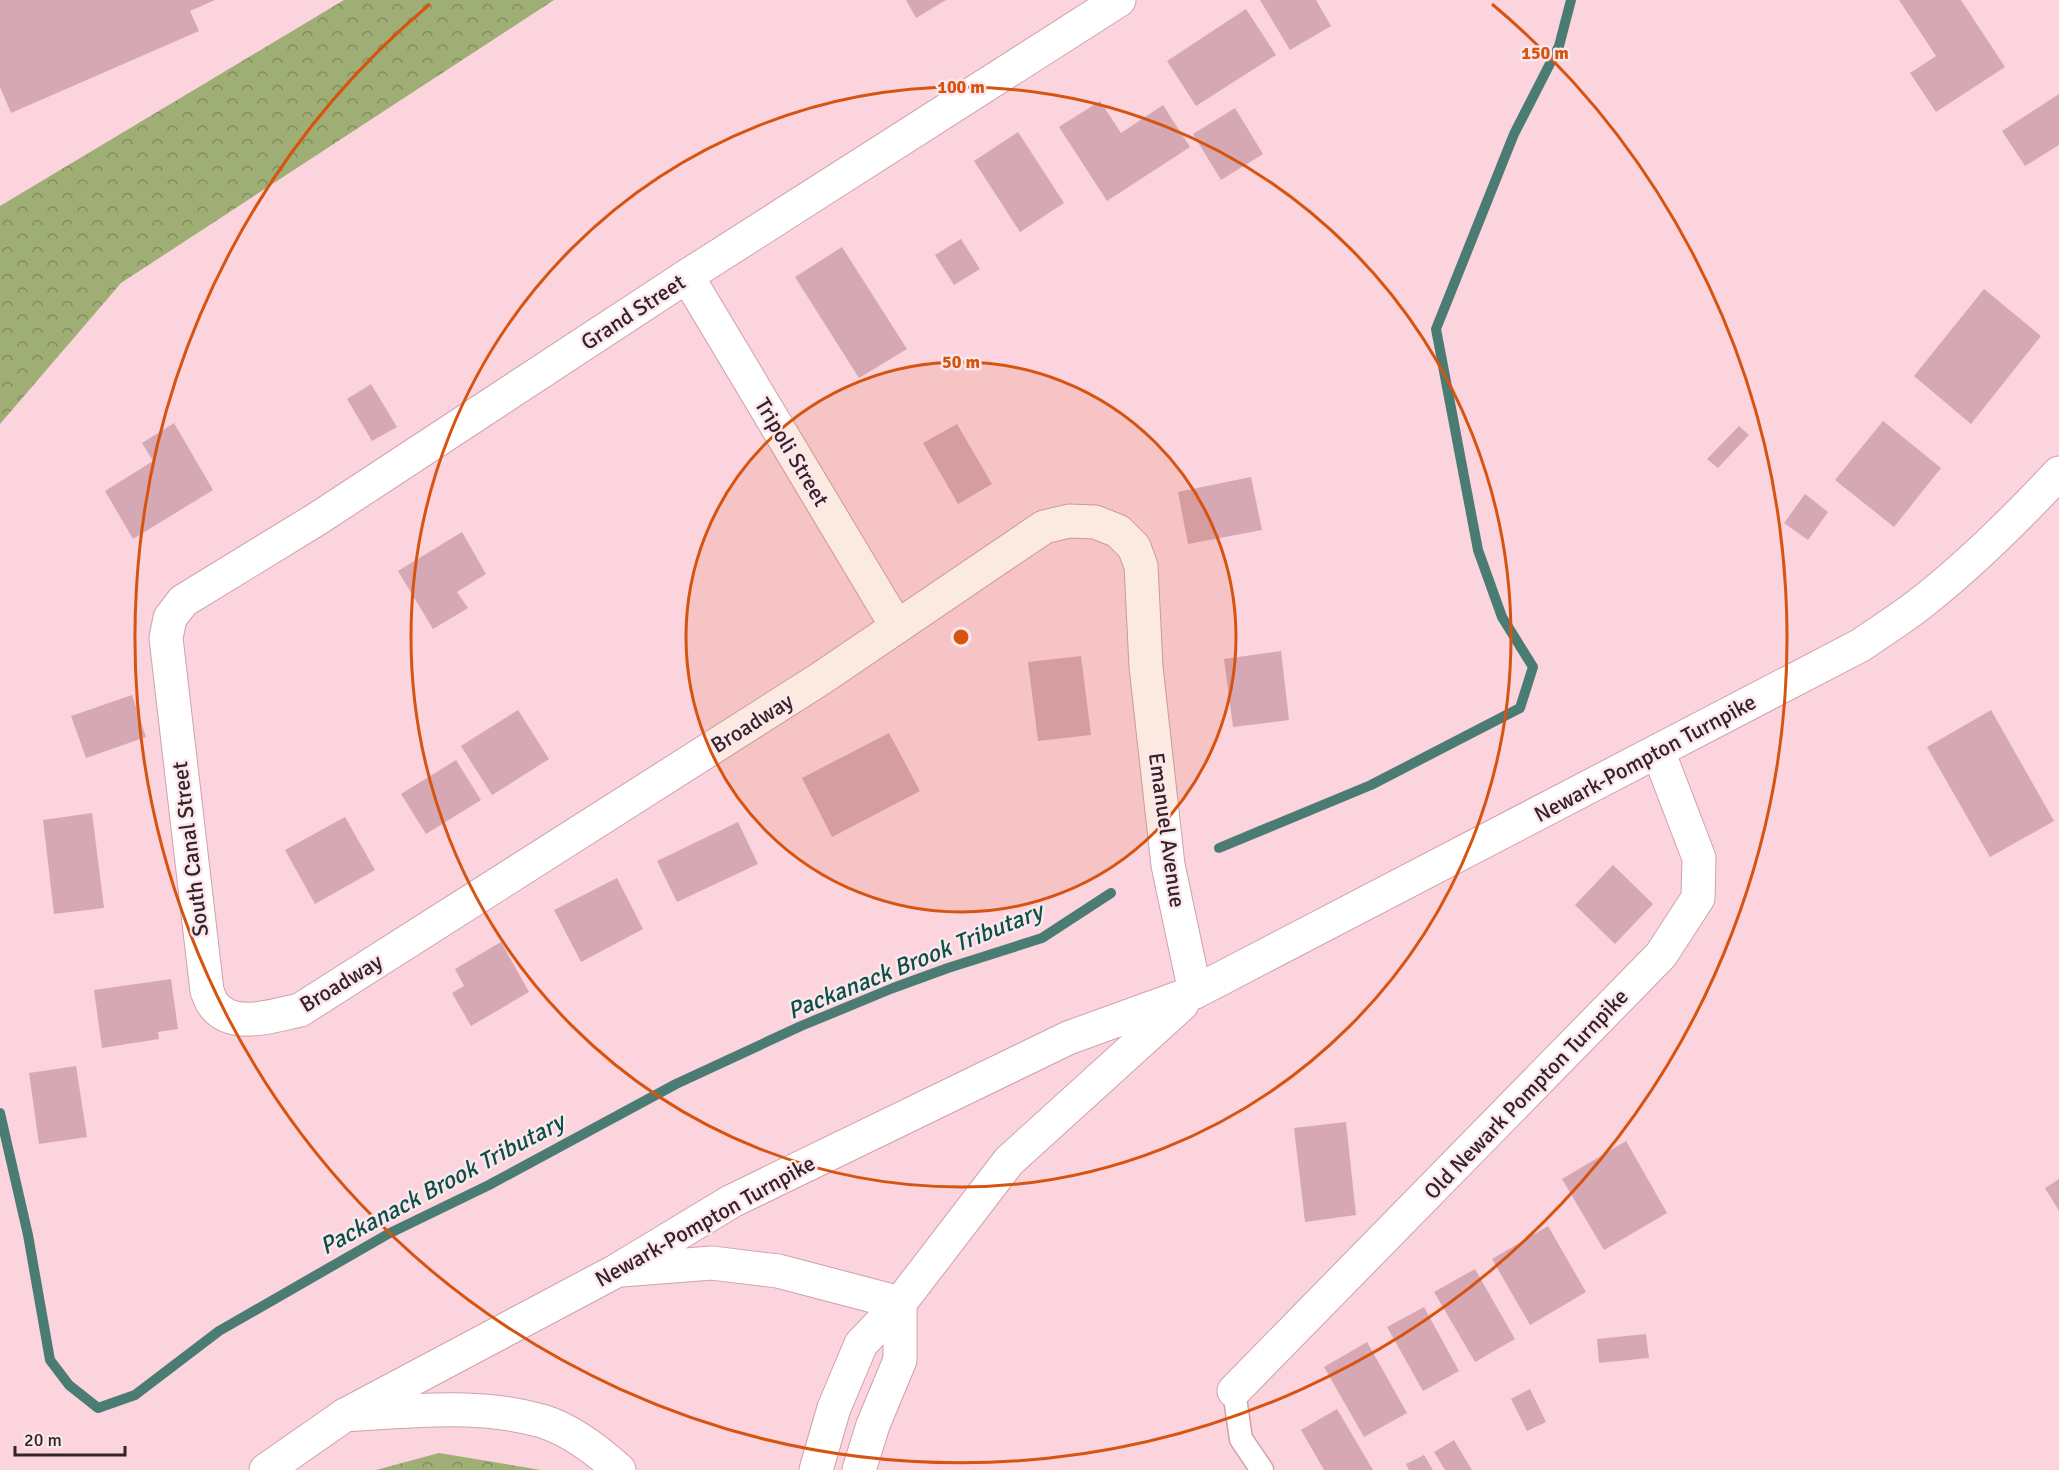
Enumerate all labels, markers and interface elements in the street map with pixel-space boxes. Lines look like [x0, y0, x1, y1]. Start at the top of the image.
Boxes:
text: 150 m [1521, 42, 1569, 64]
text: 100 m [937, 76, 985, 98]
street label: Grand Street [576, 268, 691, 356]
text: 50 m [942, 351, 980, 373]
street label: Tripoli Street [749, 393, 835, 511]
centre of rings [951, 627, 971, 647]
street label: Broadway [706, 687, 799, 759]
street label: Newark-Pompton Turnpike [1529, 688, 1761, 828]
street label: Emanuel Avenue [1143, 751, 1191, 909]
street label: South Canal Street [166, 760, 214, 938]
water label: Packanack Brook Tributary [783, 895, 1050, 1026]
street label: Broadway [295, 947, 388, 1018]
street label: Old Newark Pompton Turnpike [1418, 983, 1634, 1205]
water label: Packanack Brook Tributary [315, 1105, 572, 1261]
street label: Newark-Pompton Turnpike [590, 1149, 820, 1293]
scale bar [15, 1419, 124, 1457]
text: 20 m [24, 1429, 62, 1451]

